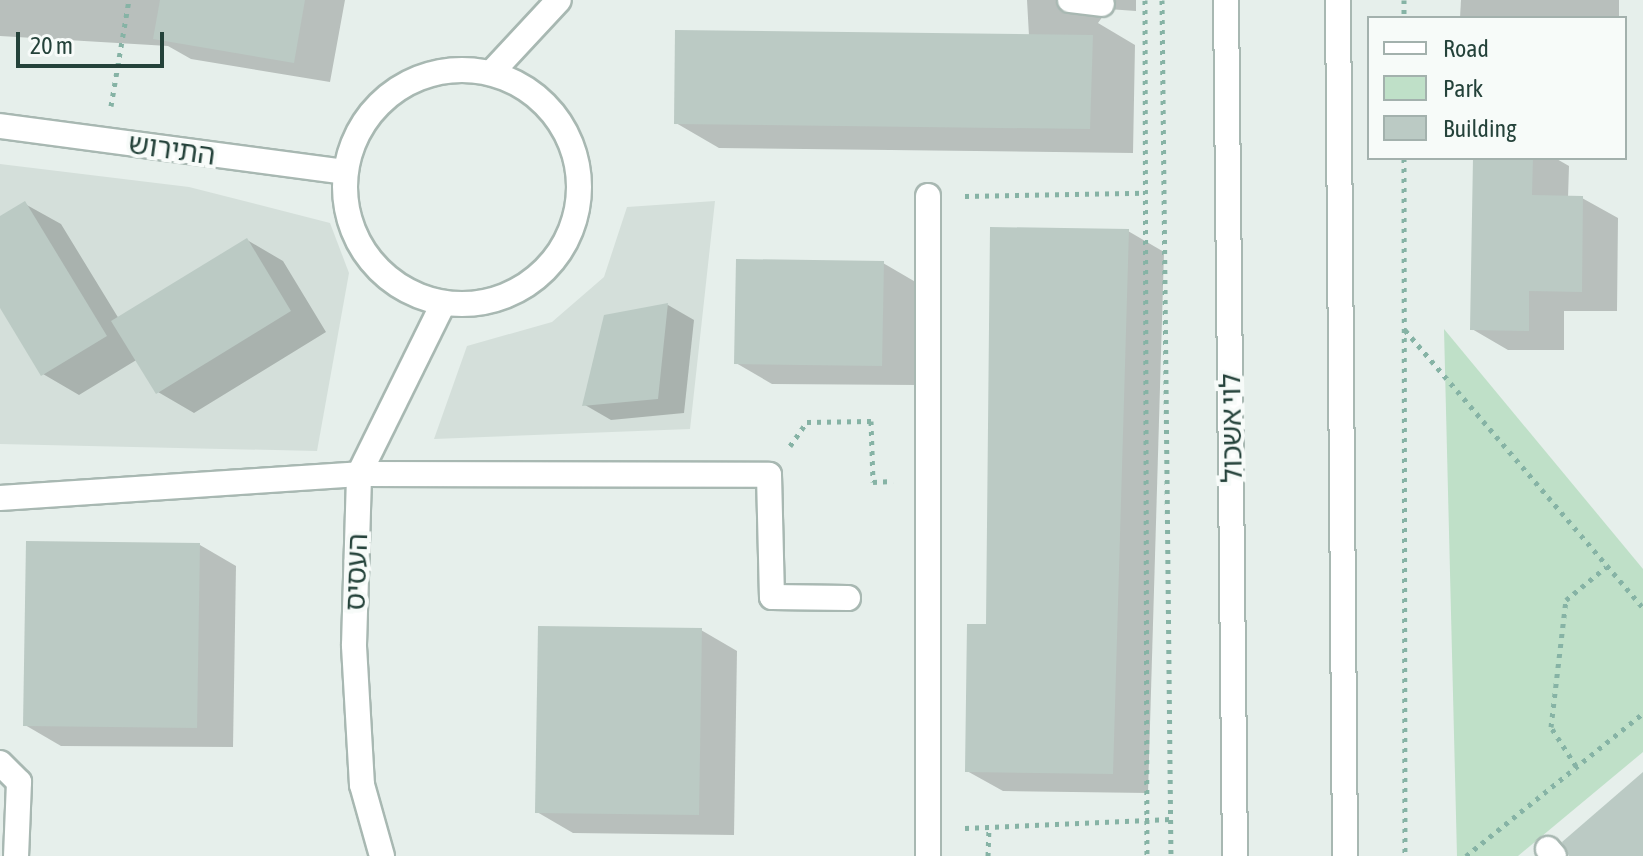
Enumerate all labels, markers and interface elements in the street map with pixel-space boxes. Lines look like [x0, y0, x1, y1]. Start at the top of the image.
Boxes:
scale bar [20, 16, 168, 66]
legend [1367, 16, 1627, 160]
text: 20 m [30, 32, 73, 59]
text: Road [1443, 35, 1489, 62]
text: Park [1443, 75, 1483, 102]
text: Building [1443, 115, 1516, 142]
street label: התירוש [126, 126, 218, 172]
street label: לוי אשכול [1213, 373, 1249, 483]
street label: העסיס [338, 533, 374, 611]

